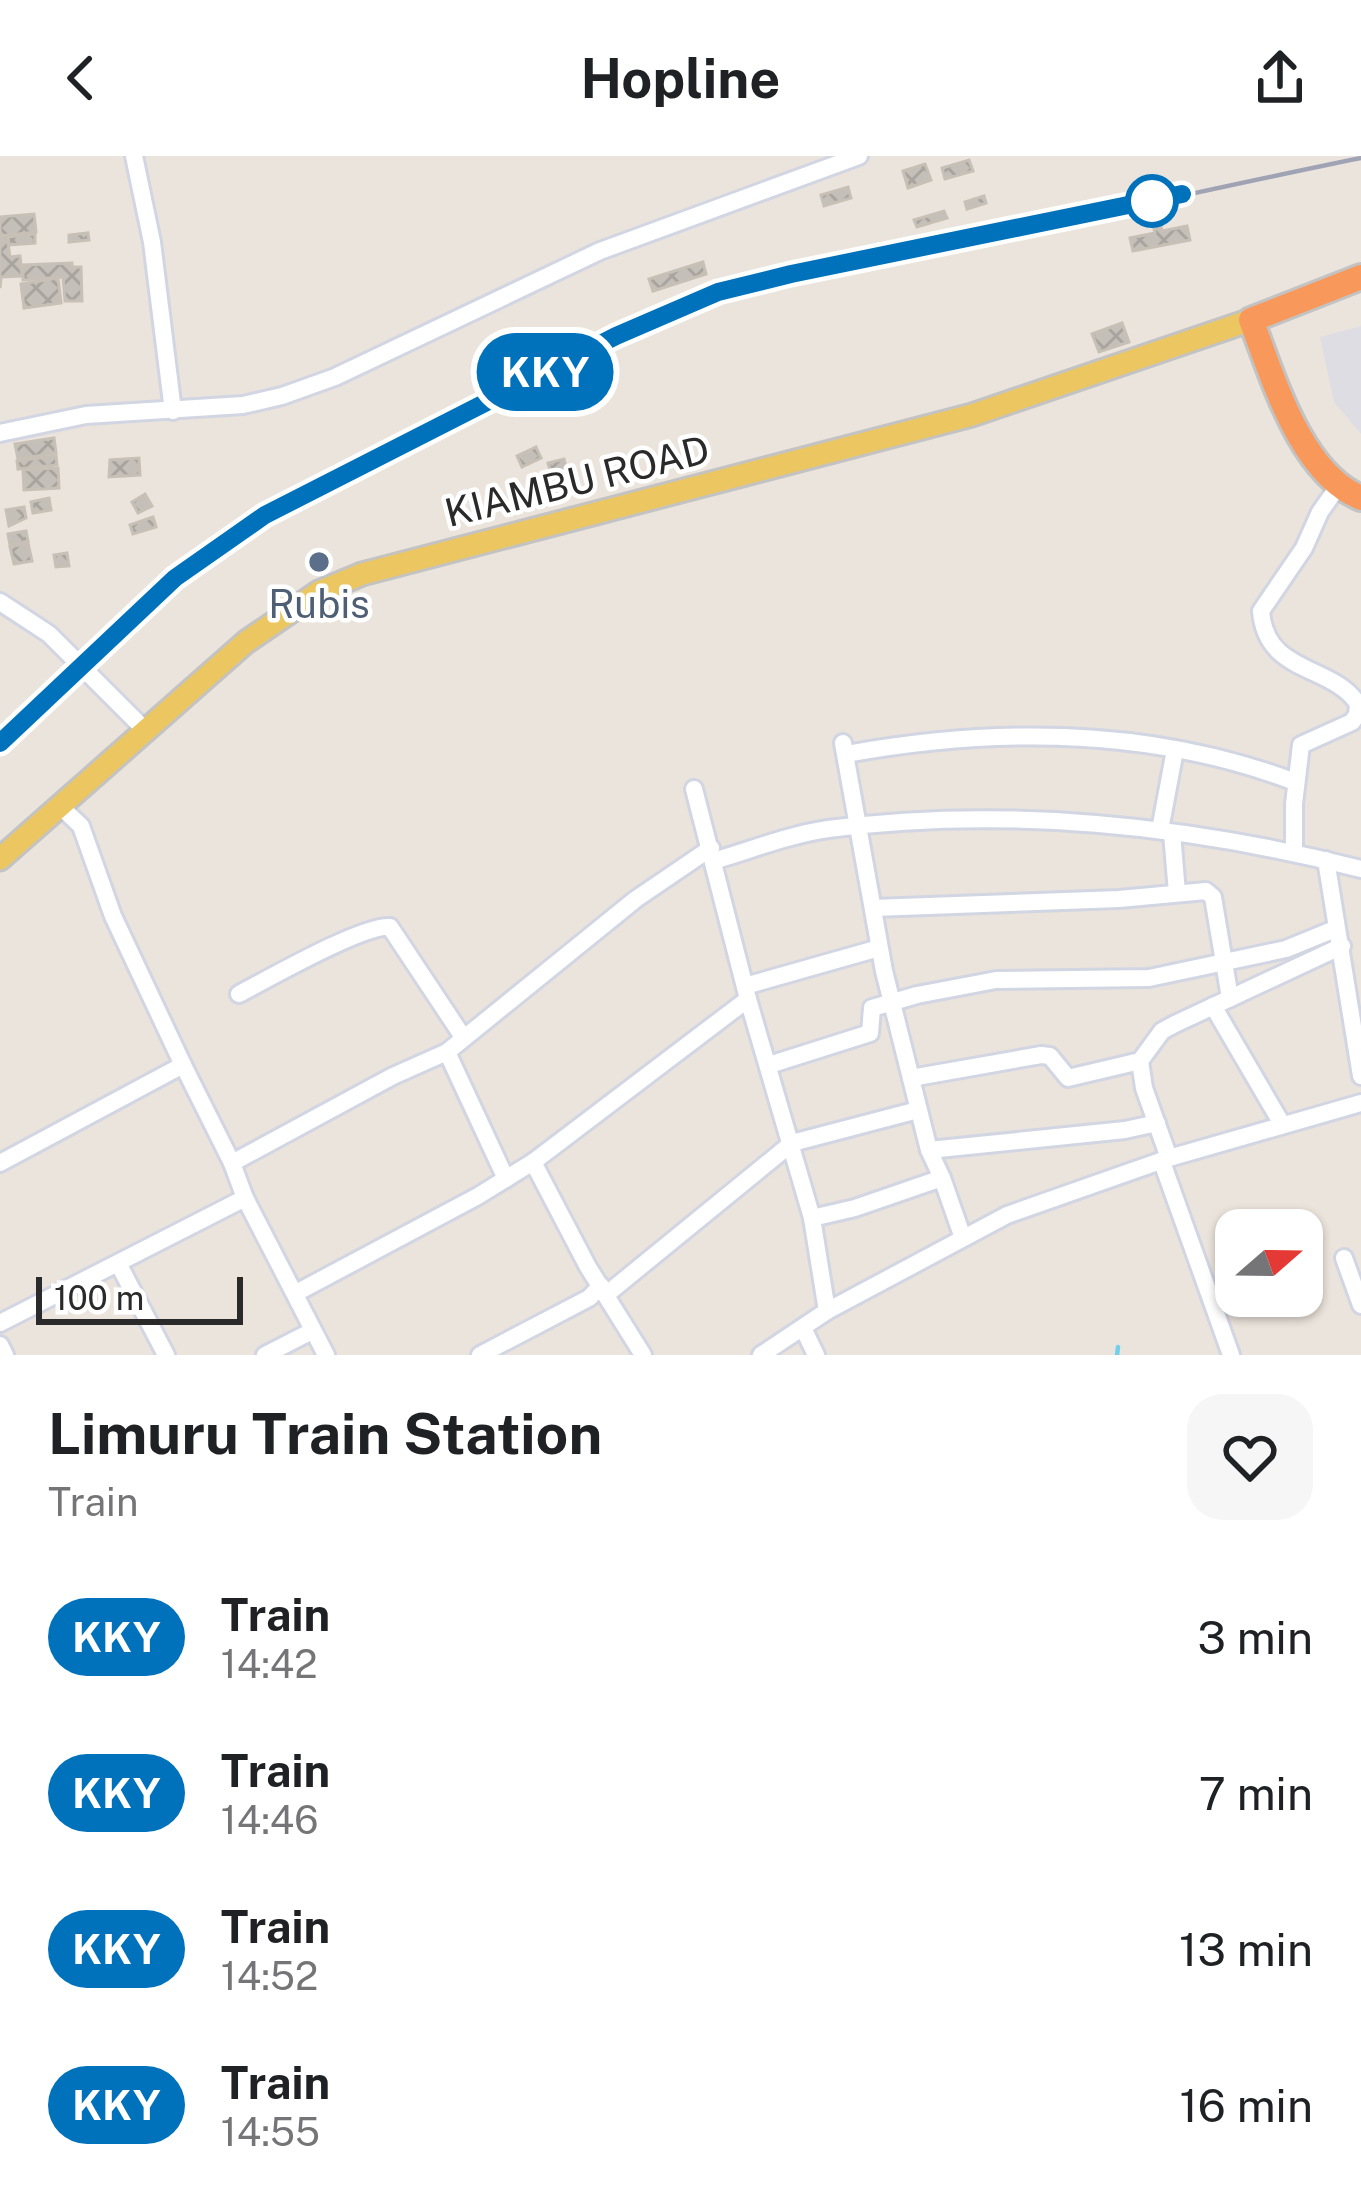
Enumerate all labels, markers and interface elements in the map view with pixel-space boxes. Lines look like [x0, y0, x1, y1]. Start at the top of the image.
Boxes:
icon: back [48, 45, 114, 111]
icon: share [1247, 45, 1313, 111]
text: Hopline [581, 47, 780, 110]
unlabelled marker [1127, 176, 1177, 226]
line badge: KKY [476, 333, 614, 411]
text: KKY [501, 347, 589, 396]
street label: KIAMBU ROAD [440, 426, 714, 536]
marker: Rubis [306, 549, 332, 575]
place label: Rubis [268, 581, 370, 627]
north arrow [1215, 1209, 1323, 1317]
map controls [1215, 1209, 1323, 1317]
scale bar [36, 1271, 243, 1324]
text: 100 m [54, 1279, 144, 1317]
button: heart [1187, 1394, 1313, 1520]
text: Limuru Train Station [48, 1400, 602, 1467]
text: Train [48, 1479, 138, 1525]
text: Train [221, 1588, 330, 1641]
text: 3 min [1197, 1611, 1313, 1664]
text: KKY [72, 1612, 161, 1661]
text: 14:42 [221, 1641, 318, 1687]
text: Train [221, 1744, 330, 1797]
text: 7 min [1199, 1767, 1313, 1820]
text: KKY [72, 1768, 161, 1817]
text: 14:46 [221, 1797, 319, 1843]
text: Train [221, 1900, 330, 1953]
text: 13 min [1179, 1923, 1313, 1976]
text: KKY [72, 1924, 161, 1973]
text: 14:52 [221, 1953, 318, 1999]
text: Train [221, 2056, 330, 2109]
text: 16 min [1179, 2079, 1313, 2132]
text: KKY [72, 2080, 161, 2129]
text: 14:55 [221, 2109, 320, 2155]

